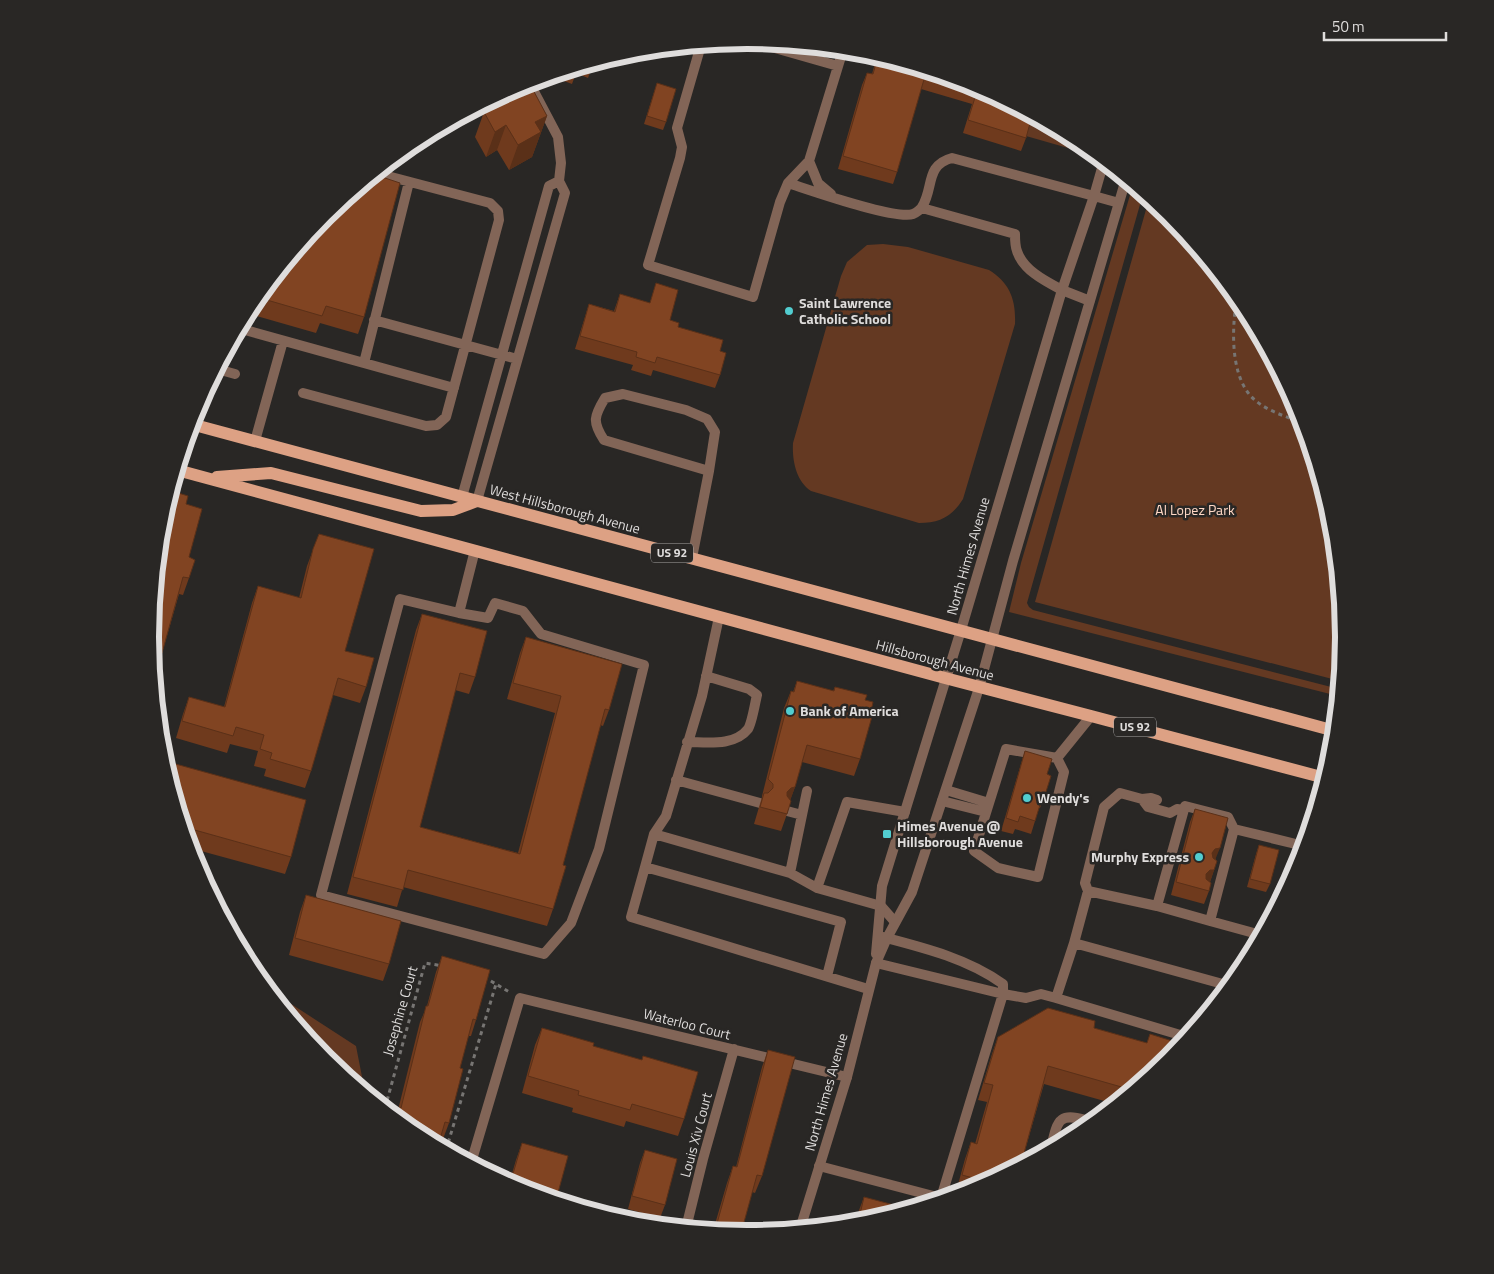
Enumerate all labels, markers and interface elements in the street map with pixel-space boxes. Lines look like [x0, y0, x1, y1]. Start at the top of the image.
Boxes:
scale bar [1324, 10, 1446, 42]
text: 50 m [1332, 15, 1365, 38]
place label: Saint Lawrence Catholic School [799, 292, 891, 329]
marker: Saint Lawrence Catholic School [783, 305, 795, 317]
street label: West Hillsborough Avenue [488, 478, 643, 539]
street label: North Himes Avenue [941, 494, 994, 617]
park label: Al Lopez Park [1155, 499, 1235, 520]
road number: US 92 [651, 544, 693, 562]
street label: Hillsborough Avenue [874, 634, 996, 685]
place label: Bank of America [800, 700, 899, 721]
marker: Bank of America [784, 705, 796, 717]
road number: US 92 [1114, 718, 1156, 736]
place label: Wendy's [1037, 787, 1090, 808]
marker: Wendy's [1021, 792, 1033, 804]
place label: Himes Avenue @ Hillsborough Avenue [897, 815, 1023, 852]
marker: Himes Avenue @ Hillsborough Avenue [881, 828, 893, 840]
place label: Murphy Express [1091, 846, 1189, 867]
marker: Murphy Express [1193, 851, 1205, 863]
street label: Josephine Court [377, 963, 422, 1058]
street label: Waterloo Court [641, 1003, 733, 1045]
street label: North Himes Avenue [799, 1030, 852, 1153]
street label: Louis Xiv Court [674, 1090, 717, 1180]

